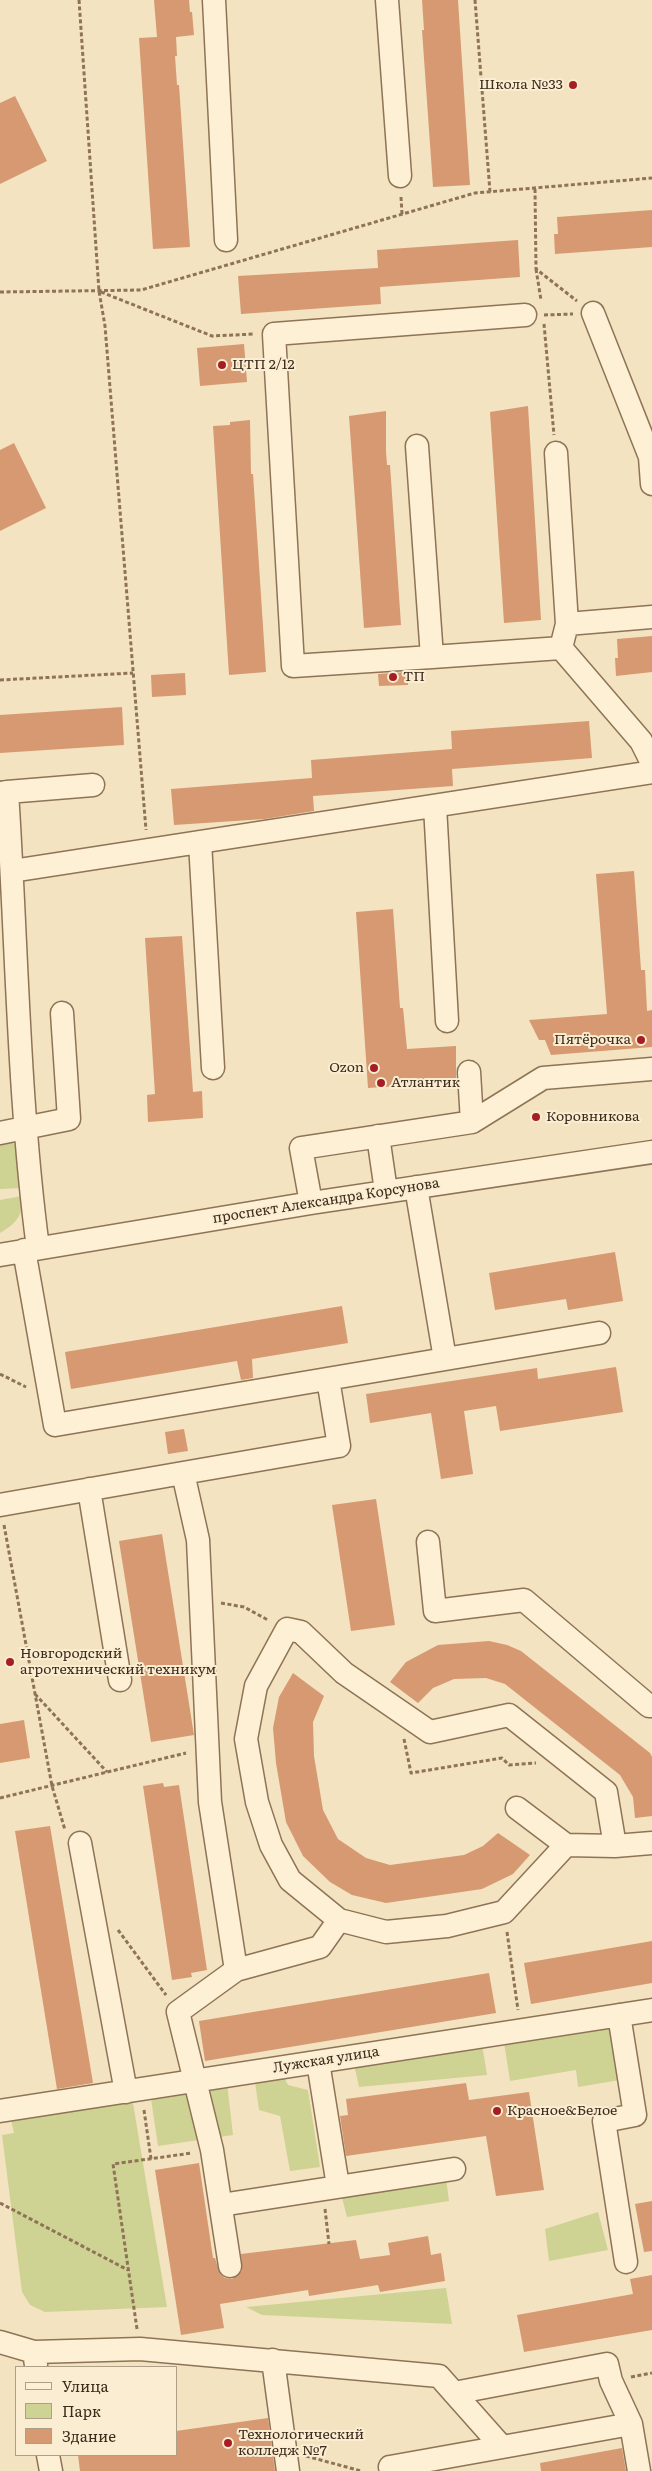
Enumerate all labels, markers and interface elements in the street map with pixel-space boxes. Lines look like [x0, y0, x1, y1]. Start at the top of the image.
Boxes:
place label: Школа №33 [479, 77, 563, 93]
marker: Школа №33 [567, 79, 579, 91]
place label: ЦТП 2/12 [232, 357, 295, 373]
marker: ЦТП 2/12 [216, 359, 228, 371]
place label: ТП [403, 669, 425, 685]
marker: ТП [387, 671, 399, 683]
place label: Пятёрочка [554, 1032, 631, 1048]
marker: Пятёрочка [635, 1034, 647, 1046]
place label: Ozon [329, 1060, 364, 1076]
marker: Ozon [368, 1062, 380, 1074]
place label: Атлантик [391, 1075, 460, 1091]
marker: Атлантик [375, 1077, 387, 1089]
place label: Коровникова [546, 1109, 640, 1125]
marker: Коровникова [530, 1111, 542, 1123]
street label: проспект Александра Корсунова [211, 1175, 441, 1227]
place label: Новгородский агротехнический техникум [20, 1646, 216, 1678]
marker: Новгородский агротехнический техникум [4, 1656, 16, 1668]
street label: Лужская улица [272, 2043, 380, 2077]
place label: Красное&Белое [507, 2103, 617, 2119]
marker: Красное&Белое [491, 2105, 503, 2117]
legend [15, 2366, 178, 2456]
text: Улица [62, 2374, 109, 2397]
text: Парк [62, 2399, 101, 2422]
text: Здание [62, 2424, 116, 2447]
place label: Технологический колледж №7 [238, 2427, 364, 2460]
marker: Технологический колледж №7 [222, 2437, 234, 2449]

